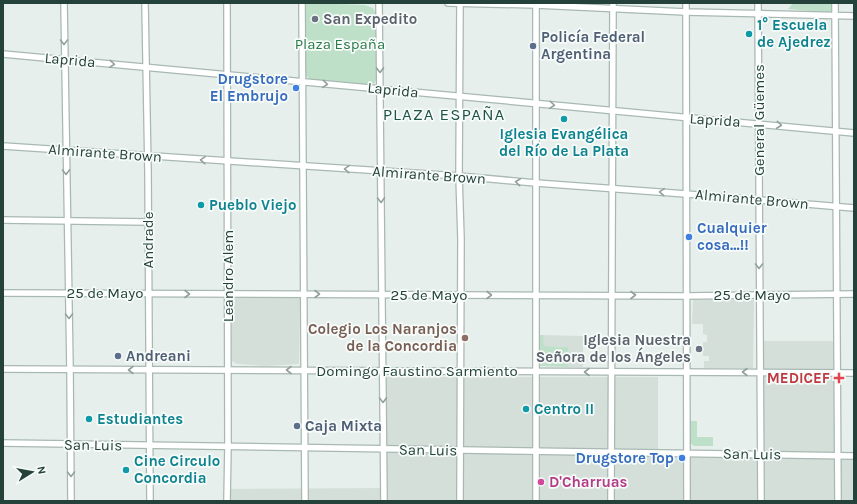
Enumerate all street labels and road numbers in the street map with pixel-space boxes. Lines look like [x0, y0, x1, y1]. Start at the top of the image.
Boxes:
street label: Laprida [44, 49, 96, 71]
street label: General Güemes [750, 64, 768, 176]
street label: Laprida [367, 78, 419, 102]
street label: Laprida [689, 109, 741, 131]
street label: Almirante Brown [48, 140, 162, 166]
street label: Almirante Brown [372, 162, 486, 188]
street label: Almirante Brown [695, 185, 809, 213]
street label: Andrade [139, 212, 157, 268]
street label: Leandro Alem [219, 230, 237, 322]
street label: 25 de Mayo [66, 284, 144, 302]
street label: 25 de Mayo [390, 286, 468, 304]
street label: 25 de Mayo [713, 286, 791, 304]
street label: Domingo Faustino Sarmiento [316, 362, 518, 380]
street label: San Luis [64, 435, 122, 455]
street label: San Luis [399, 440, 457, 460]
street label: San Luis [723, 444, 781, 464]

